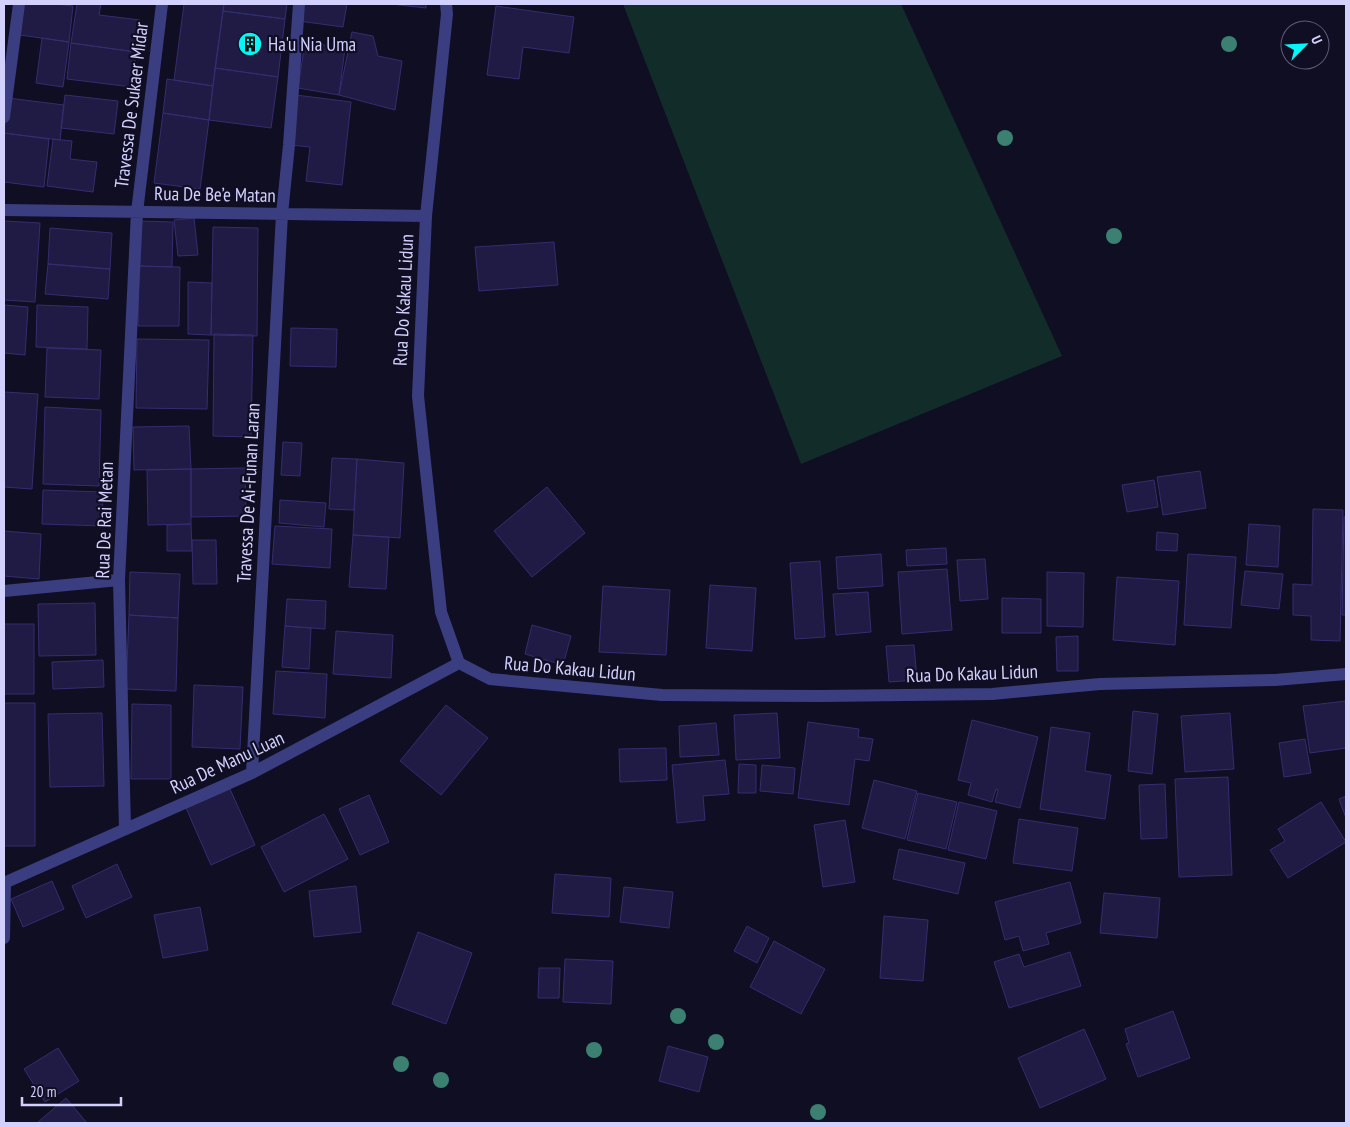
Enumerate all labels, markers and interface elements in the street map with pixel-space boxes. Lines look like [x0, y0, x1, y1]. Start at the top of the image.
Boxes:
street label: Travessa De Sukaer Midar [109, 20, 153, 189]
north arrow [1280, 20, 1330, 70]
building icon: Ha'u Nia Uma [237, 31, 263, 57]
place label: Ha'u Nia Uma [268, 32, 356, 56]
text: U [1307, 33, 1327, 47]
street label: Rua De Be’e Matan [154, 181, 276, 207]
street label: Rua Do Kakau Lidun [388, 234, 418, 366]
street label: Travessa De Ai-Funan Laran [231, 402, 265, 584]
street label: Rua De Rai Metan [90, 461, 118, 579]
street label: Rua Do Kakau Lidun [503, 650, 637, 686]
street label: Rua Do Kakau Lidun [906, 659, 1038, 687]
street label: Rua De Manu Luan [166, 725, 288, 799]
scale bar [22, 1074, 121, 1106]
text: 20 m [30, 1082, 56, 1101]

